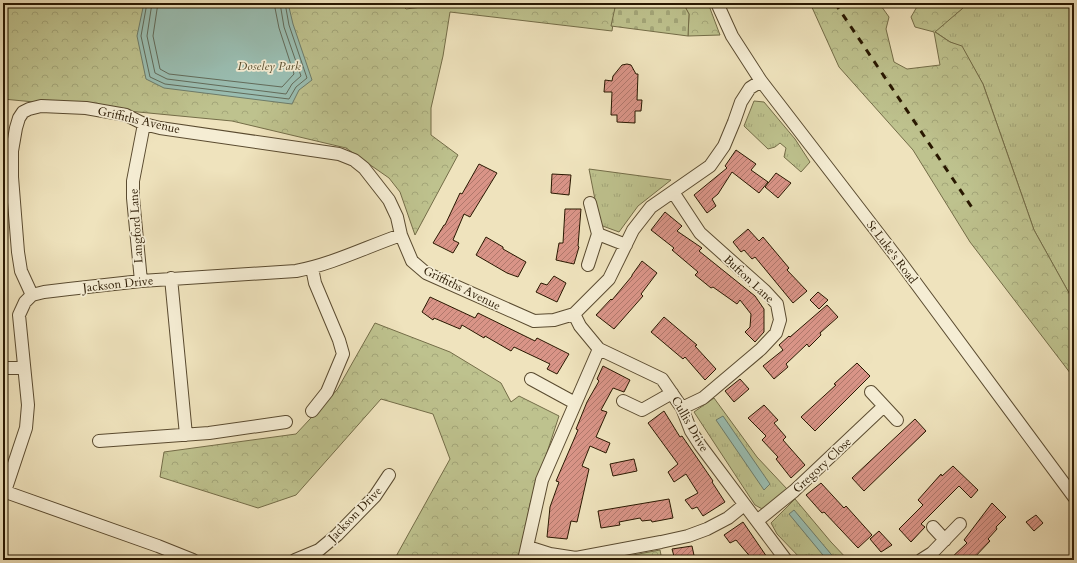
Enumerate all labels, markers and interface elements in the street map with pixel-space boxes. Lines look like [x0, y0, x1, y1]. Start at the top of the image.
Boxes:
park label: Doseley Park [237, 58, 301, 74]
street label: Griffiths Avenue [96, 103, 182, 137]
street label: Langford Lane [125, 188, 147, 264]
street label: St Luke's Road [863, 217, 921, 287]
street label: Bufton Lane [720, 252, 778, 306]
street label: Griffiths Avenue [421, 262, 503, 314]
street label: Jackson Drive [80, 272, 154, 296]
street label: Cullis Drive [668, 393, 712, 455]
street label: Gregory Close [789, 434, 855, 496]
street label: Jackson Drive [323, 483, 385, 546]

